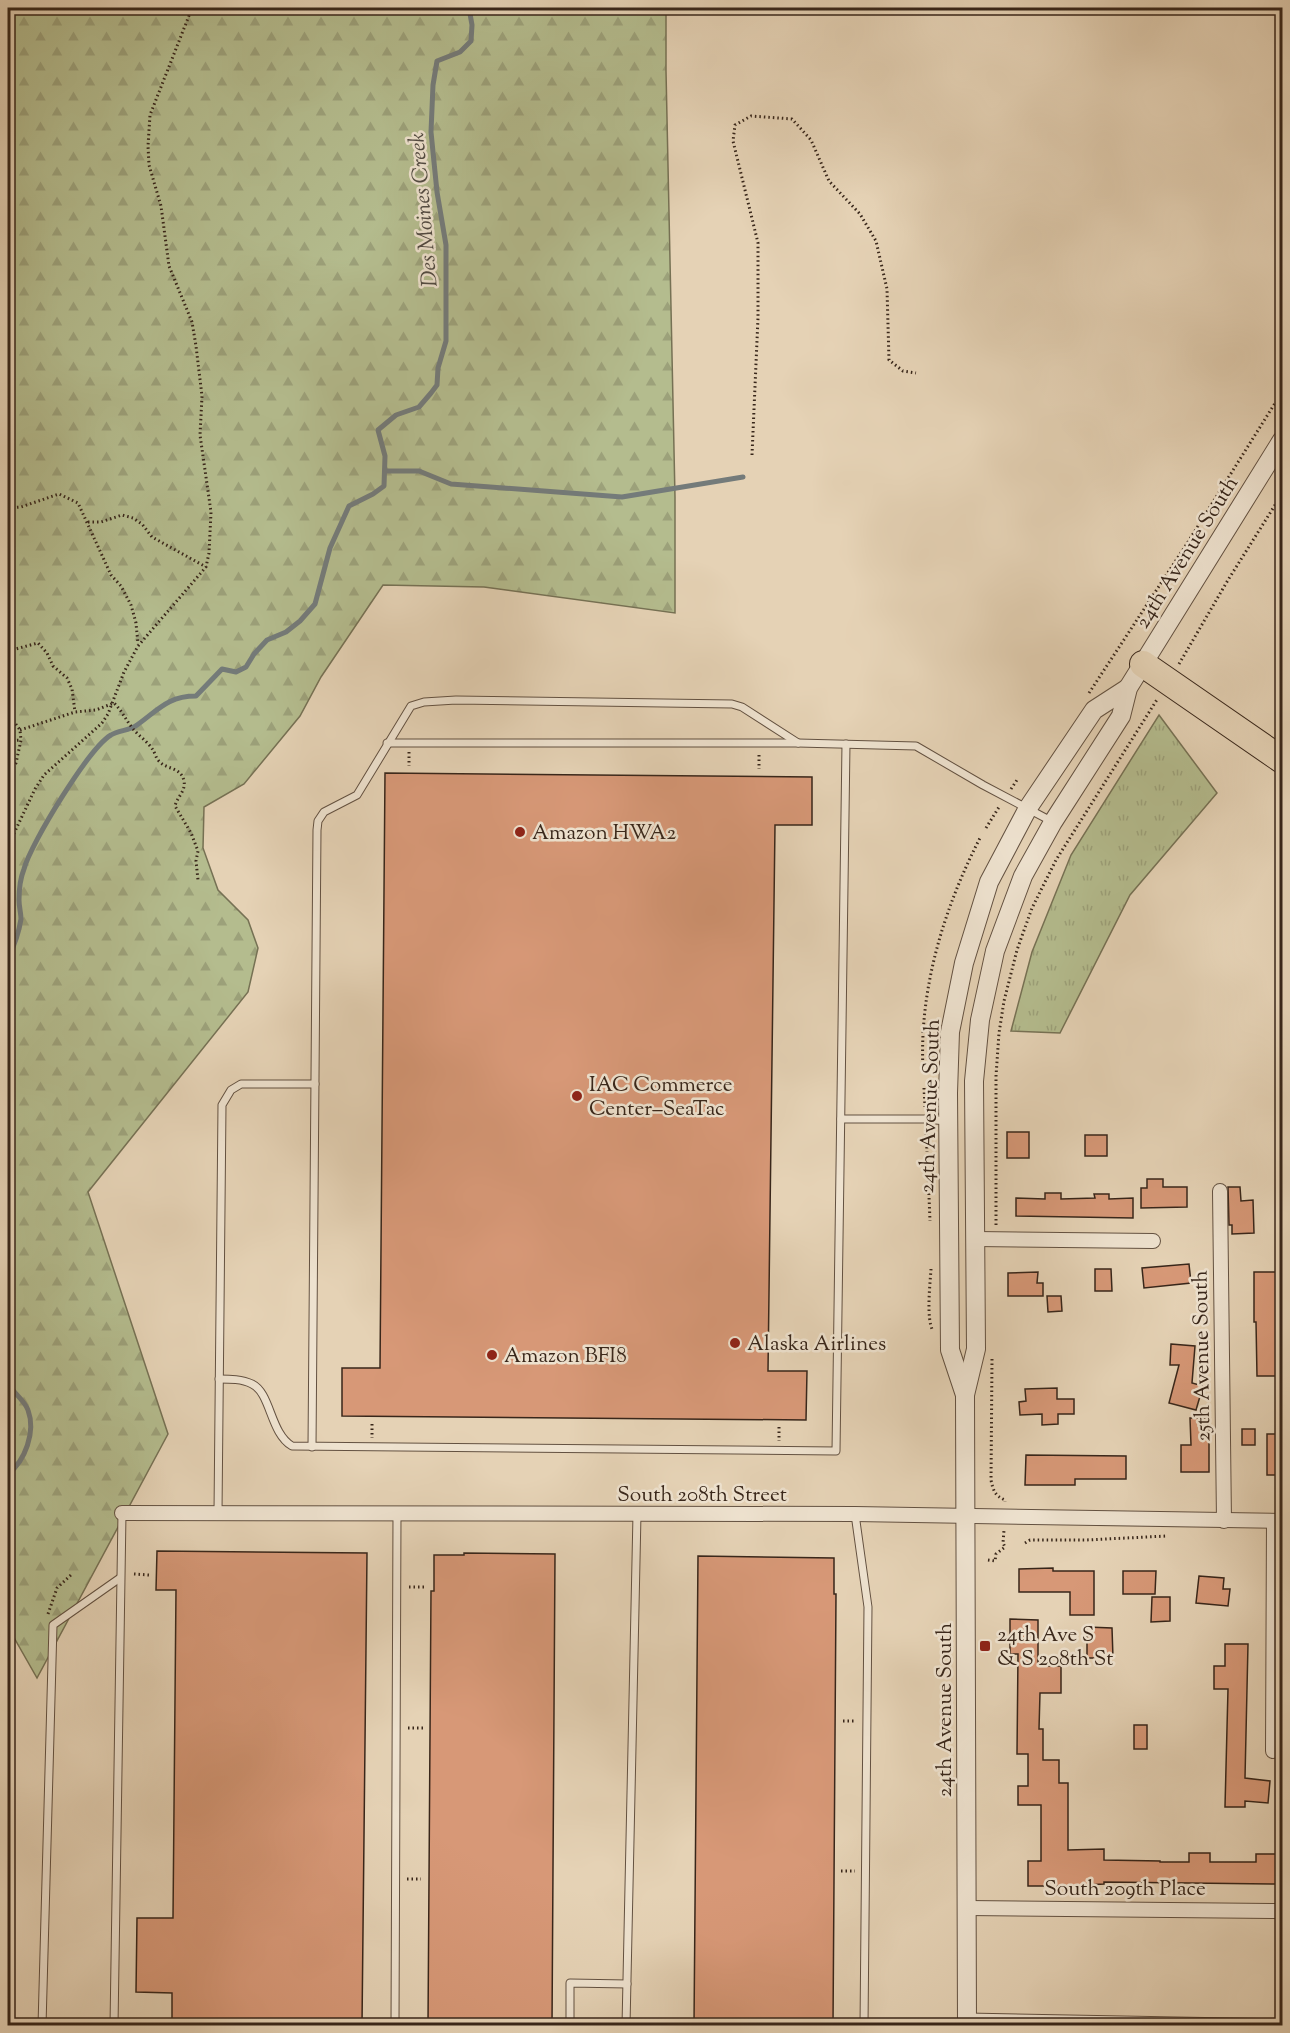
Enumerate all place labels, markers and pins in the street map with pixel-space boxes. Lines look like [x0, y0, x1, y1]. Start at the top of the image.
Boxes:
place label: Amazon HWA2 [532, 819, 676, 849]
marker: Amazon HWA2 [513, 825, 527, 839]
place label: IAC Commerce Center–SeaTac [589, 1071, 733, 1125]
marker: IAC Commerce Center–SeaTac [570, 1089, 584, 1103]
place label: Alaska Airlines [747, 1330, 886, 1360]
marker: Alaska Airlines [728, 1336, 742, 1350]
place label: Amazon BFI8 [504, 1342, 627, 1372]
marker: Amazon BFI8 [485, 1348, 499, 1362]
place label: 24th Ave S & S 208th St [997, 1621, 1113, 1675]
marker: 24th Ave S & S 208th St [978, 1639, 992, 1653]

